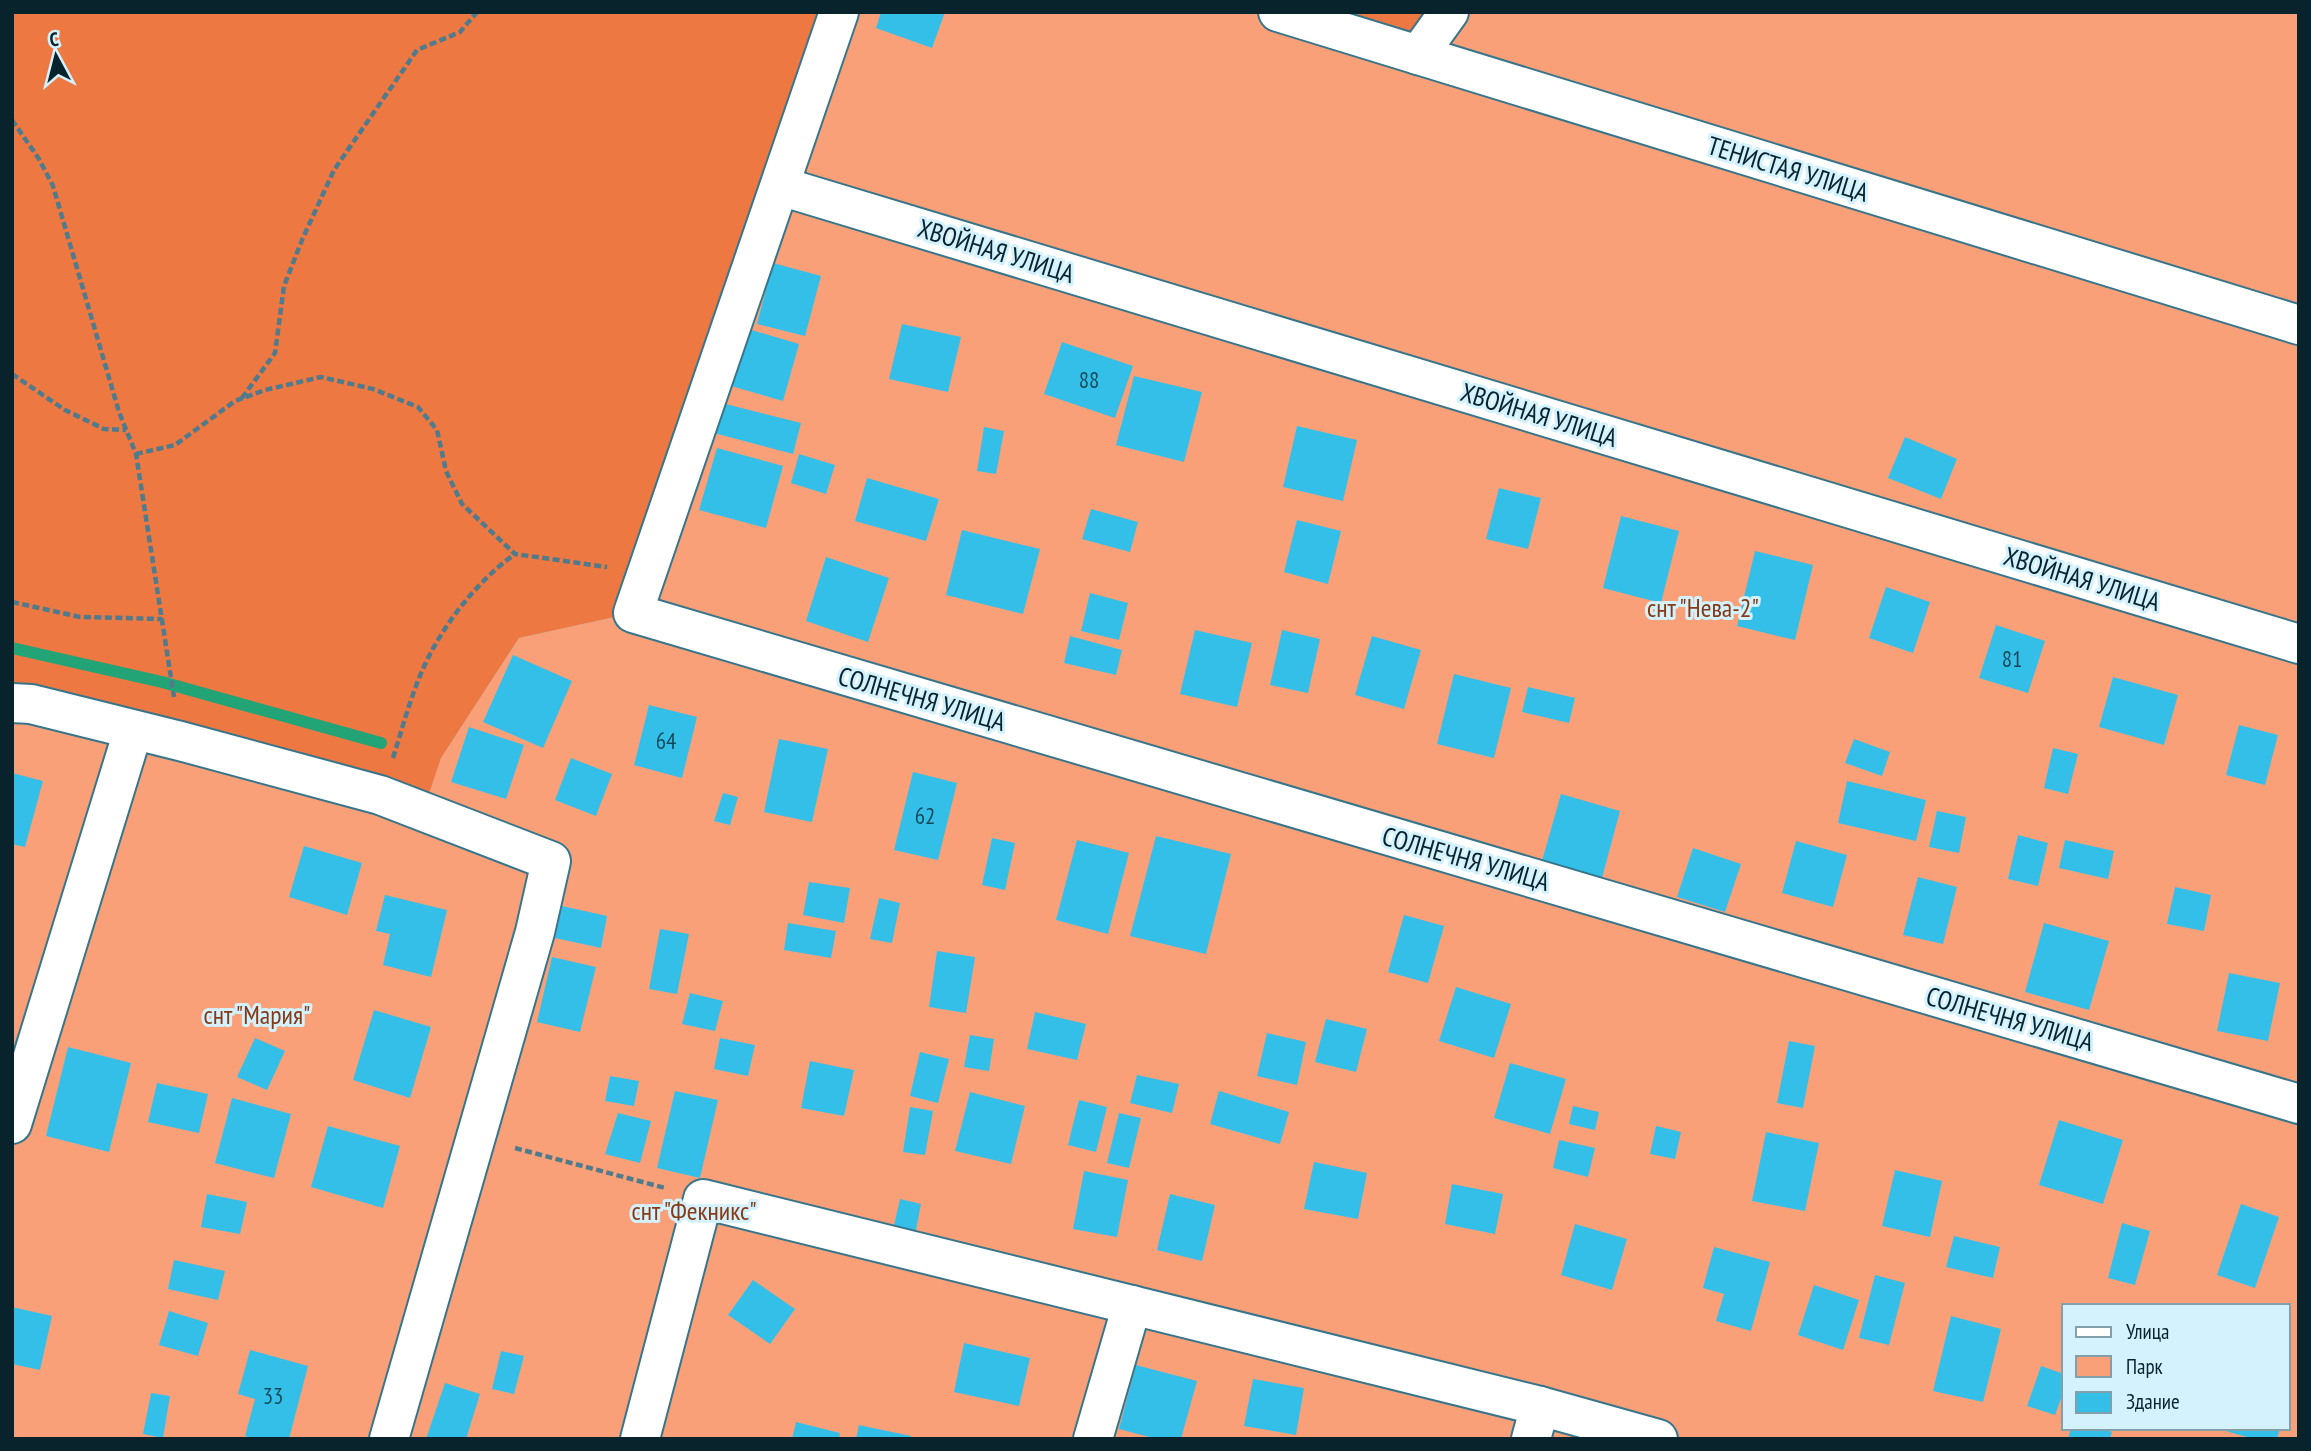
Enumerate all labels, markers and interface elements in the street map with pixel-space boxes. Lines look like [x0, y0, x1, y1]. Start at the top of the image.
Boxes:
north arrow [21, 21, 91, 91]
text: С [48, 27, 60, 52]
street label: ТЕНИСТАЯ УЛИЦА [1704, 128, 1873, 209]
street label: ХВОЙНАЯ УЛИЦА [914, 211, 1079, 290]
house number: 88 [1079, 365, 1099, 394]
street label: ХВОЙНАЯ УЛИЦА [1457, 375, 1622, 454]
street label: ХВОЙНАЯ УЛИЦА [2000, 539, 2165, 618]
park label: снт "Нева-2" [1647, 591, 1759, 624]
house number: 81 [2002, 644, 2022, 673]
street label: СОЛНЕЧНЯ УЛИЦА [835, 659, 1010, 738]
house number: 64 [656, 726, 676, 755]
house number: 62 [915, 801, 935, 830]
street label: СОЛНЕЧНЯ УЛИЦА [1379, 819, 1554, 898]
street label: СОЛНЕЧНЯ УЛИЦА [1923, 979, 2098, 1058]
park label: снт "Мария" [204, 998, 310, 1031]
park label: снт "Фекникс" [631, 1194, 757, 1227]
legend [2062, 1304, 2290, 1430]
text: Улица [2126, 1318, 2169, 1345]
text: Парк [2126, 1353, 2163, 1380]
house number: 33 [263, 1381, 283, 1410]
text: Здание [2126, 1388, 2180, 1415]

